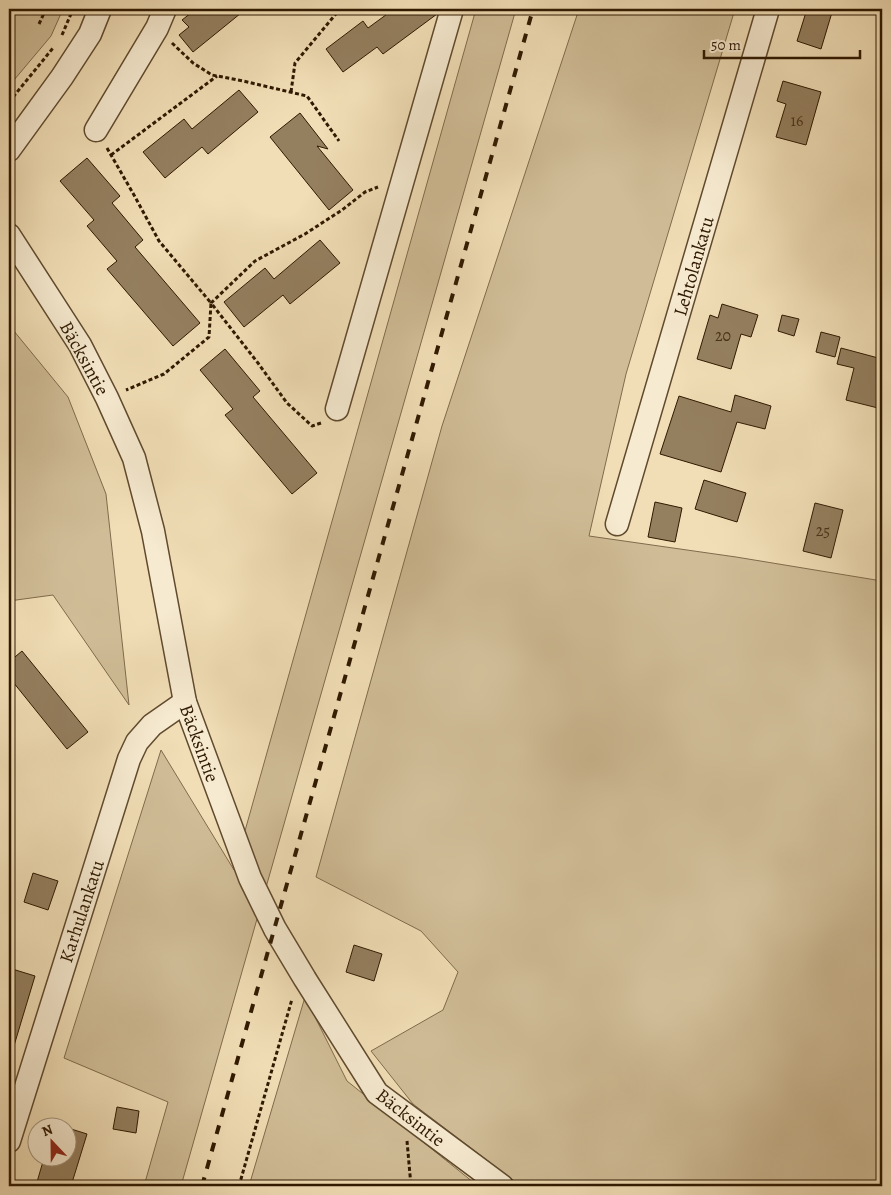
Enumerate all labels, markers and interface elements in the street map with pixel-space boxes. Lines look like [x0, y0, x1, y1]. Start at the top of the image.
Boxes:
scale bar [704, 28, 860, 60]
text: 50 m [711, 35, 741, 55]
house number: 16 [791, 110, 803, 132]
street label: Lehtolankatu [667, 213, 721, 319]
street label: Bäcksintie [53, 317, 115, 400]
house number: 20 [715, 325, 731, 347]
house number: 25 [816, 520, 830, 542]
street label: Bäcksintie [173, 701, 225, 786]
street label: Karhulankatu [53, 856, 111, 966]
street label: Bäcksintie [370, 1083, 450, 1153]
north arrow [28, 1118, 78, 1168]
text: N [39, 1120, 56, 1141]

